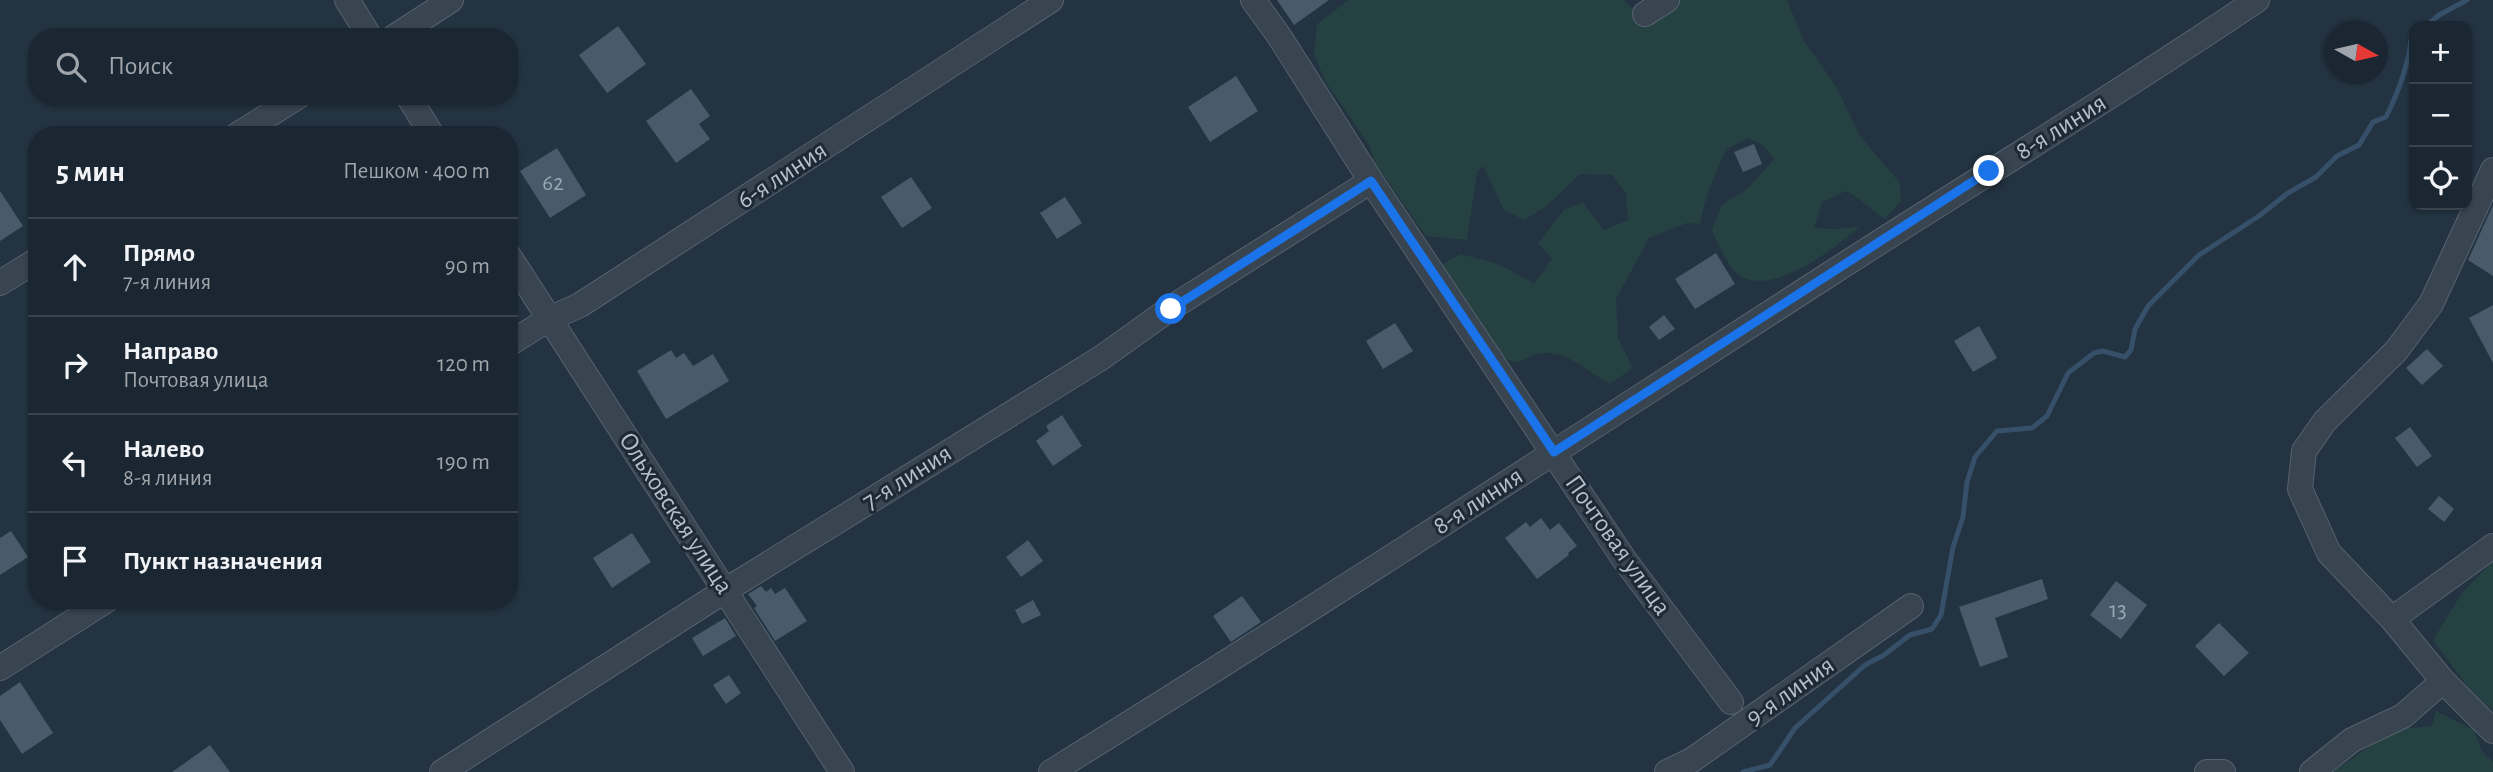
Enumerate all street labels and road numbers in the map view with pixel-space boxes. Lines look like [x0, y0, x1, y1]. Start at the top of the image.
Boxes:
street label: 8-я линия [2011, 89, 2111, 165]
street label: 6-я линия [733, 137, 831, 213]
street label: Ольховская улица [614, 427, 738, 599]
street label: 7-я линия [858, 440, 956, 514]
street label: 8-я линия [1429, 463, 1527, 539]
street label: Почтовая улица [1560, 470, 1676, 620]
street label: 9-я линия [1741, 651, 1839, 731]

